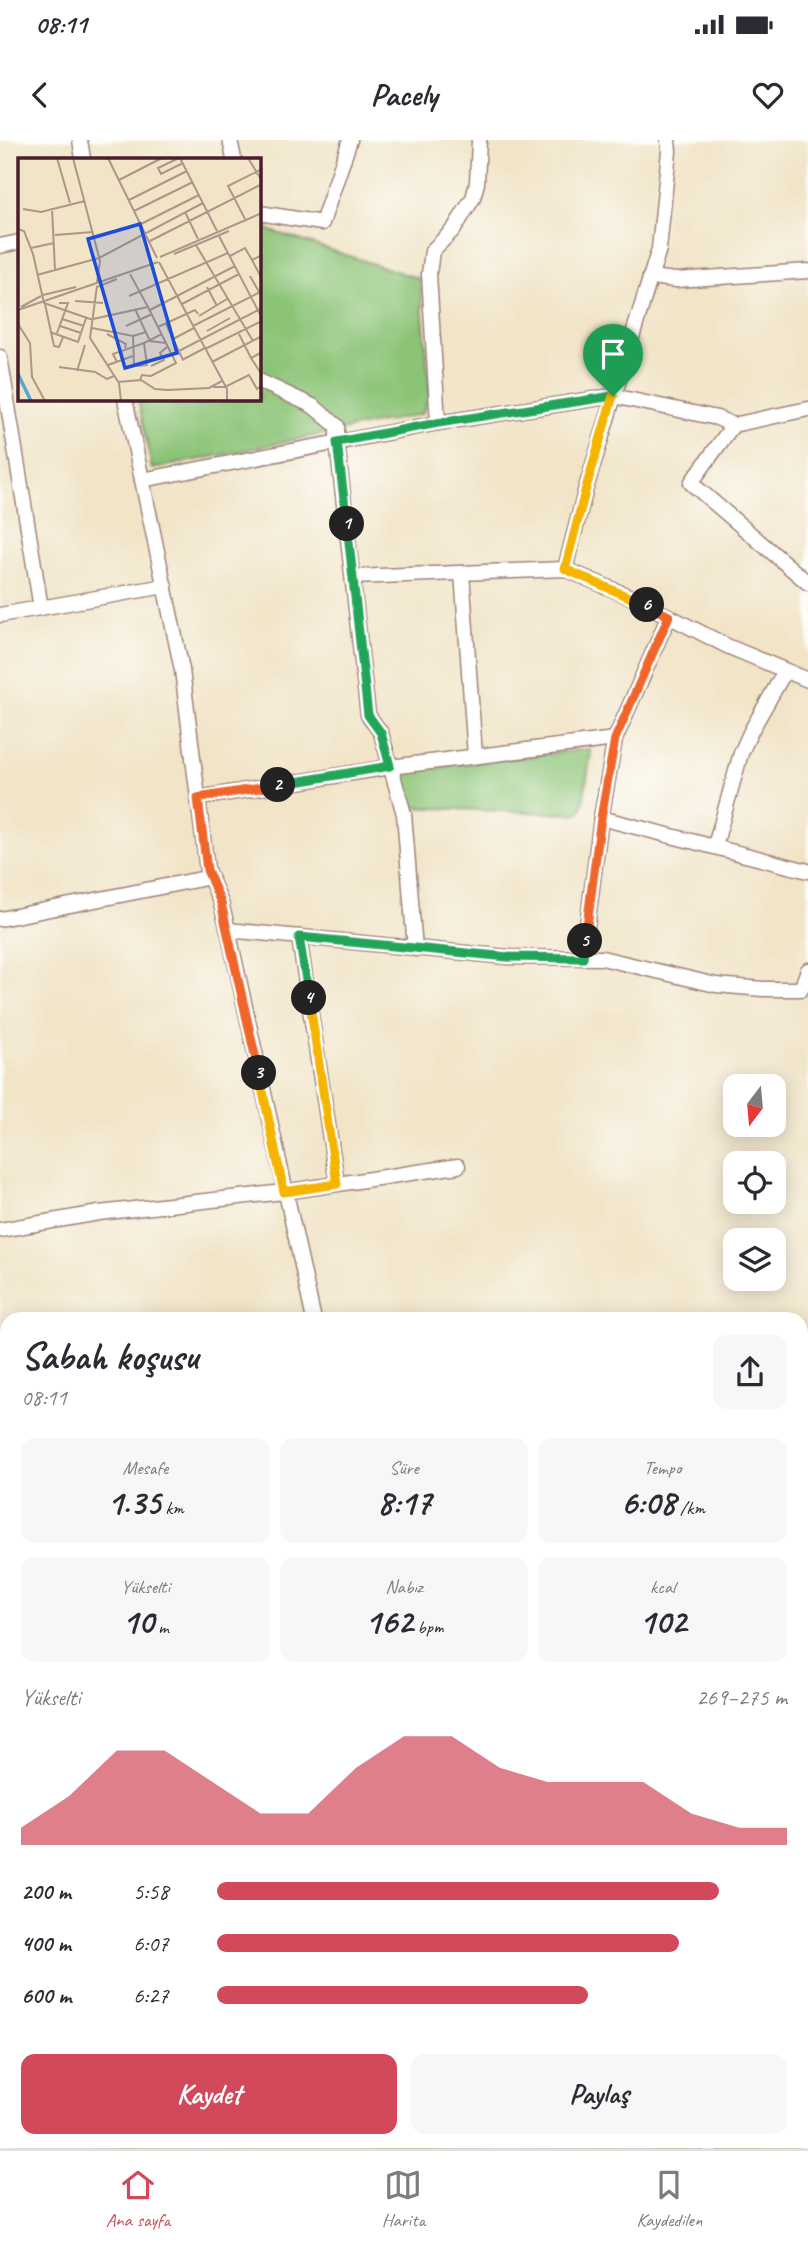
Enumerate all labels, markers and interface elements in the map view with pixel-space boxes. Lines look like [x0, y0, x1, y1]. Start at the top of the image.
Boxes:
text: 08:11 [35, 8, 87, 41]
text: Pacely [371, 74, 437, 115]
icon: back [21, 76, 59, 114]
icon: heart [749, 76, 787, 114]
inset map [18, 158, 261, 401]
pin [583, 324, 643, 396]
icon: arrive [594, 335, 632, 373]
pin: 1 [330, 506, 364, 542]
text: 1 [342, 511, 351, 535]
pin: 6 [630, 588, 664, 622]
text: 6 [642, 592, 651, 616]
pin: 2 [260, 768, 296, 802]
text: 2 [273, 772, 282, 796]
pin: 5 [568, 924, 602, 958]
text: 5 [580, 928, 589, 952]
pin: 4 [292, 980, 326, 1016]
text: 4 [304, 985, 313, 1009]
pin: 3 [242, 1056, 276, 1090]
text: 3 [254, 1060, 263, 1084]
north arrow [723, 1074, 786, 1138]
map controls [723, 1074, 786, 1291]
button: locate [723, 1151, 786, 1214]
button: layers [723, 1228, 786, 1291]
text: Sabah koşusu [21, 1333, 198, 1380]
button: share [713, 1335, 787, 1409]
text: 08:11 [21, 1383, 67, 1412]
text: Mesafe [122, 1456, 168, 1480]
text: Süre [389, 1456, 419, 1480]
text: Tempo [644, 1456, 682, 1480]
text: 1.35 [107, 1480, 161, 1525]
text: 8:17 [377, 1480, 431, 1525]
text: 6:08 [620, 1480, 675, 1525]
text: km [161, 1496, 184, 1520]
text: /km [675, 1496, 705, 1520]
text: Yükselti [121, 1575, 170, 1599]
text: Nabız [385, 1575, 423, 1599]
text: kcal [650, 1575, 675, 1599]
text: 10 [122, 1599, 153, 1644]
text: 162 [365, 1599, 413, 1644]
text: 102 [639, 1599, 686, 1644]
text: m [153, 1615, 169, 1639]
text: bpm [413, 1615, 443, 1639]
text: Yükselti [21, 1683, 81, 1712]
text: 269–275 m [696, 1683, 787, 1712]
text: 200 m [21, 1877, 71, 1906]
text: 5:58 [133, 1877, 169, 1906]
text: 400 m [21, 1929, 71, 1958]
text: 6:07 [133, 1929, 169, 1958]
text: 600 m [21, 1981, 71, 2010]
text: 6:27 [133, 1981, 169, 2010]
button: Kaydet [21, 2054, 397, 2134]
button: Paylaş [411, 2054, 787, 2134]
tab: Ana sayfa [106, 2166, 170, 2232]
tab: Harita [382, 2166, 425, 2232]
tab: Kaydedilen [637, 2166, 702, 2232]

